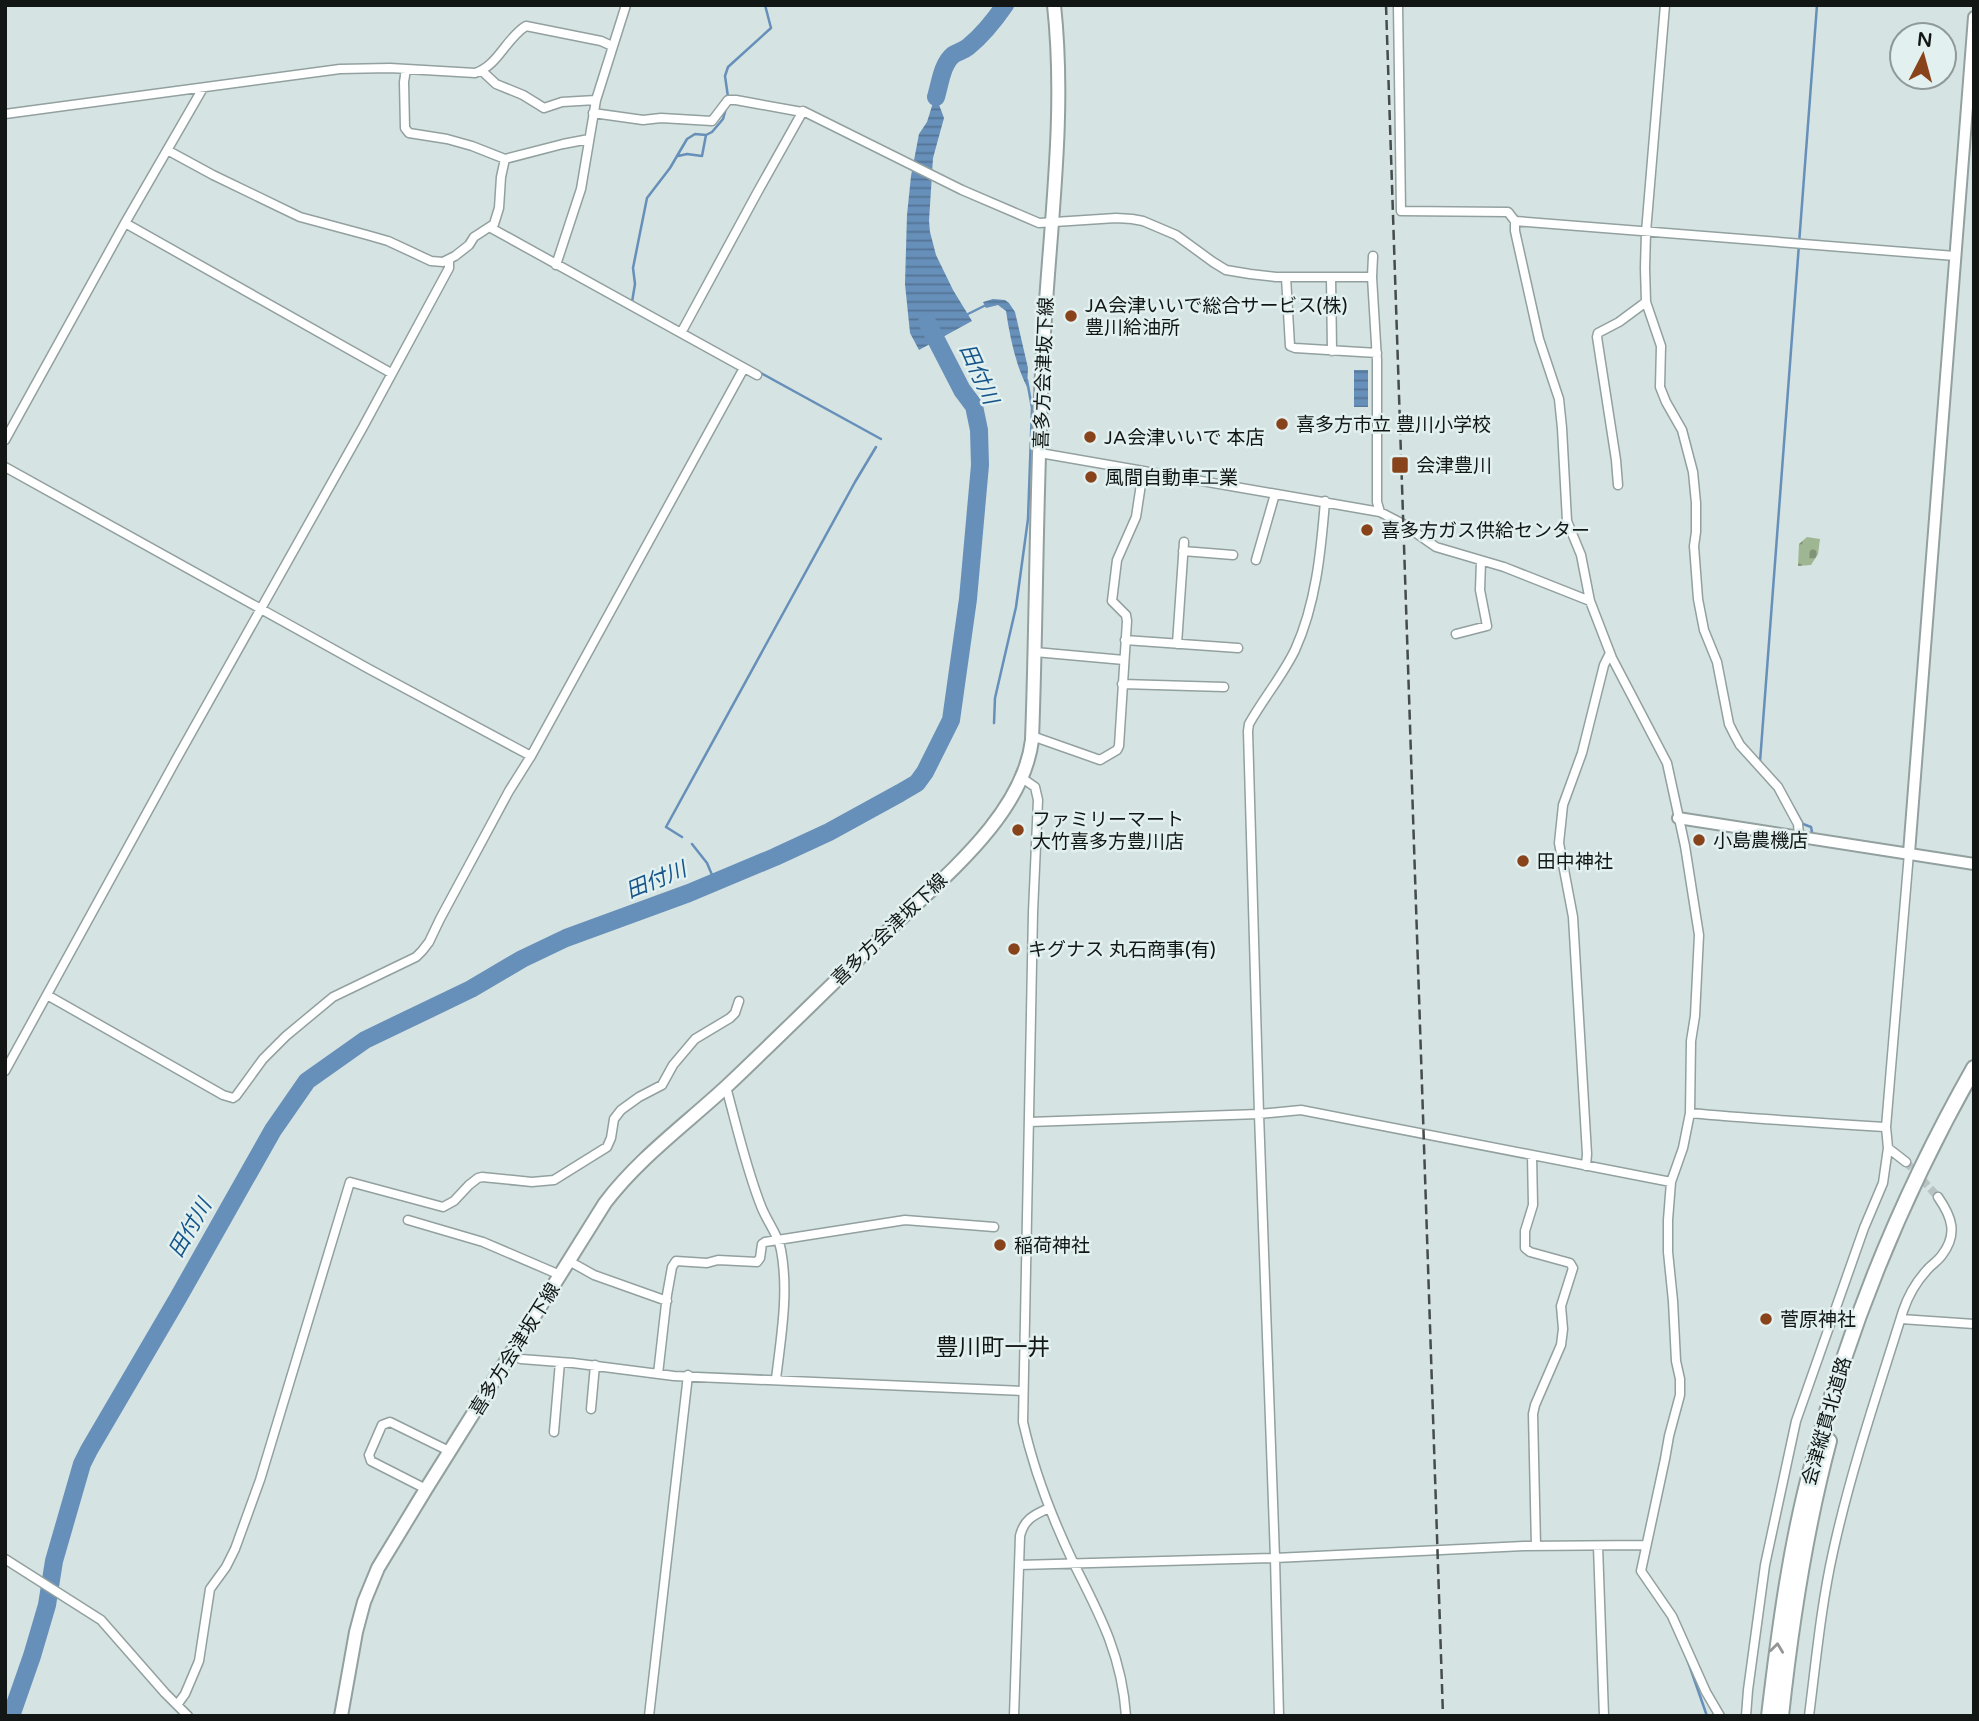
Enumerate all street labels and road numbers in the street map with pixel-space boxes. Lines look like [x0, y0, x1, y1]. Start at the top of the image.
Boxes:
street label: 喜多方会津坂下線 [1030, 297, 1058, 449]
street label: 喜多方会津坂下線 [827, 869, 952, 990]
street label: 喜多方会津坂下線 [465, 1279, 564, 1420]
street label: 会津縦貫北道路 [1798, 1354, 1856, 1488]

